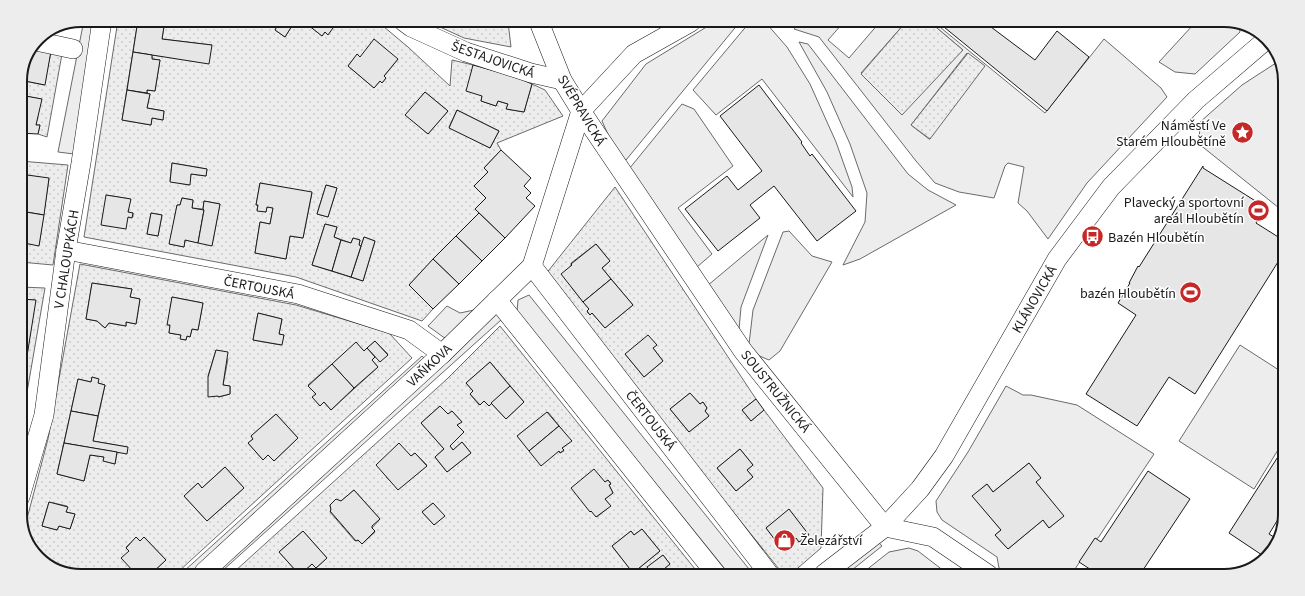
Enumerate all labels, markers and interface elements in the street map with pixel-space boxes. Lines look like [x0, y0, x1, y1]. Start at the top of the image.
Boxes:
street label: ŠESTAJOVICKÁ [448, 36, 537, 84]
street label: SVÉPRAVICKÁ [552, 71, 610, 150]
place label: Náměstí Ve Starém Hloubětíně [1116, 116, 1226, 152]
place icon: Náměstí Ve Starém Hloubětíně [1229, 120, 1255, 146]
place label: Plavecký a sportovní areál Hloubětín [1124, 193, 1245, 229]
sports icon: Plavecký a sportovní areál Hloubětín [1246, 197, 1272, 223]
street label: V CHALOUPKÁCH [49, 208, 85, 310]
bus stop icon: Bazén Hloubětín [1080, 224, 1106, 250]
place label: Bazén Hloubětín [1108, 228, 1205, 248]
street label: KLÁNOVICKÁ [1007, 262, 1063, 337]
street label: ČERTOUSKÁ [222, 271, 296, 305]
sports icon: bazén Hloubětín [1178, 280, 1204, 306]
place label: bazén Hloubětín [1080, 284, 1176, 304]
street label: VAŇKOVA [403, 339, 457, 392]
street label: SOUSTRUŽNICKÁ [736, 346, 815, 438]
street label: ČERTOUSKÁ [620, 386, 680, 455]
shop icon: Železářství [771, 527, 797, 553]
place label: Železářství [800, 531, 863, 551]

